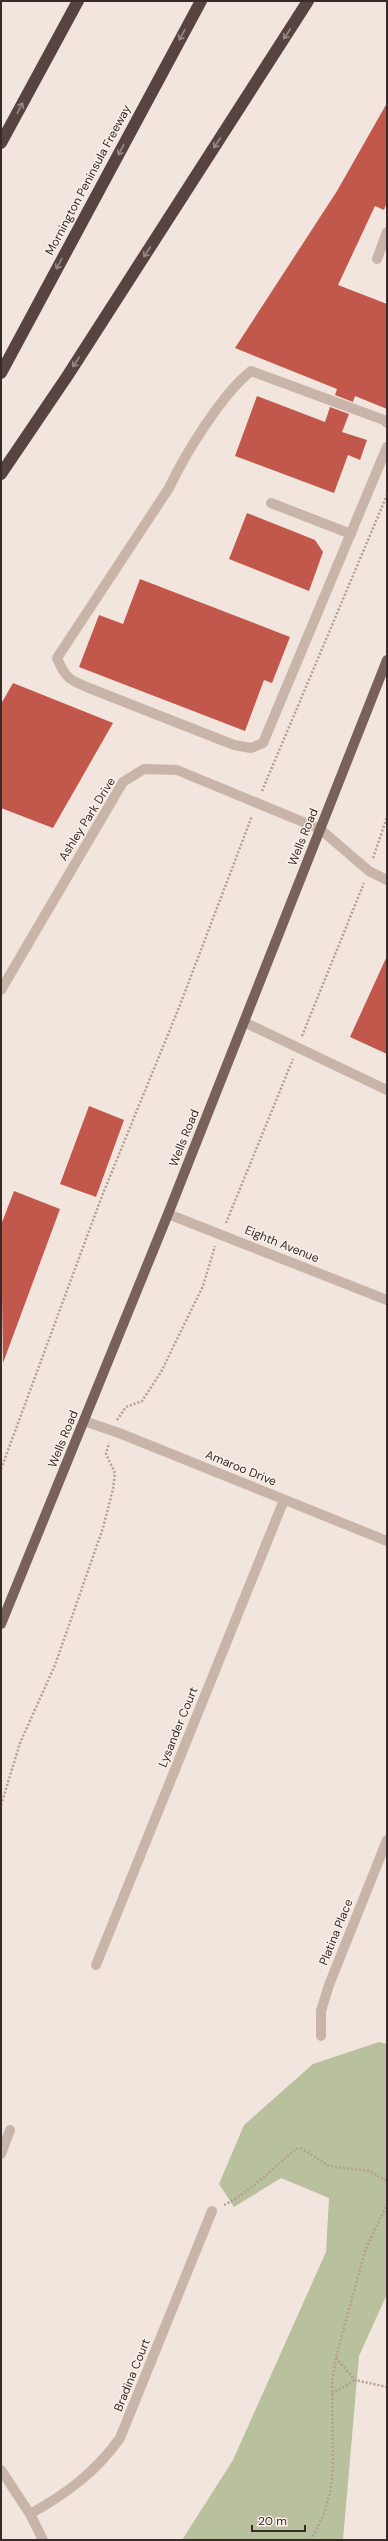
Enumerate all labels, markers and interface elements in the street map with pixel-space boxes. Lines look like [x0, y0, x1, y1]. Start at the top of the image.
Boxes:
one-way arrow [283, 28, 291, 40]
one-way arrow [178, 29, 185, 41]
one-way arrow [16, 102, 24, 114]
street label: Mornington Peninsula Freeway [41, 102, 135, 258]
one-way arrow [213, 137, 221, 148]
one-way arrow [116, 144, 124, 156]
one-way arrow [142, 247, 151, 258]
one-way arrow [55, 258, 63, 270]
one-way arrow [72, 356, 80, 368]
street label: Ashley Park Drive [55, 774, 119, 864]
street label: Wells Road [284, 806, 322, 868]
street label: Wells Road [165, 1107, 203, 1169]
street label: Eighth Avenue [242, 1222, 322, 1266]
street label: Wells Road [44, 1408, 82, 1470]
street label: Amaroo Drive [203, 1446, 279, 1490]
street label: Lysander Court [155, 1684, 201, 1769]
street label: Platina Place [315, 1896, 357, 1967]
street label: Bradina Court [110, 2336, 154, 2414]
scale bar [252, 2507, 305, 2533]
text: 20 m [258, 2513, 287, 2529]

